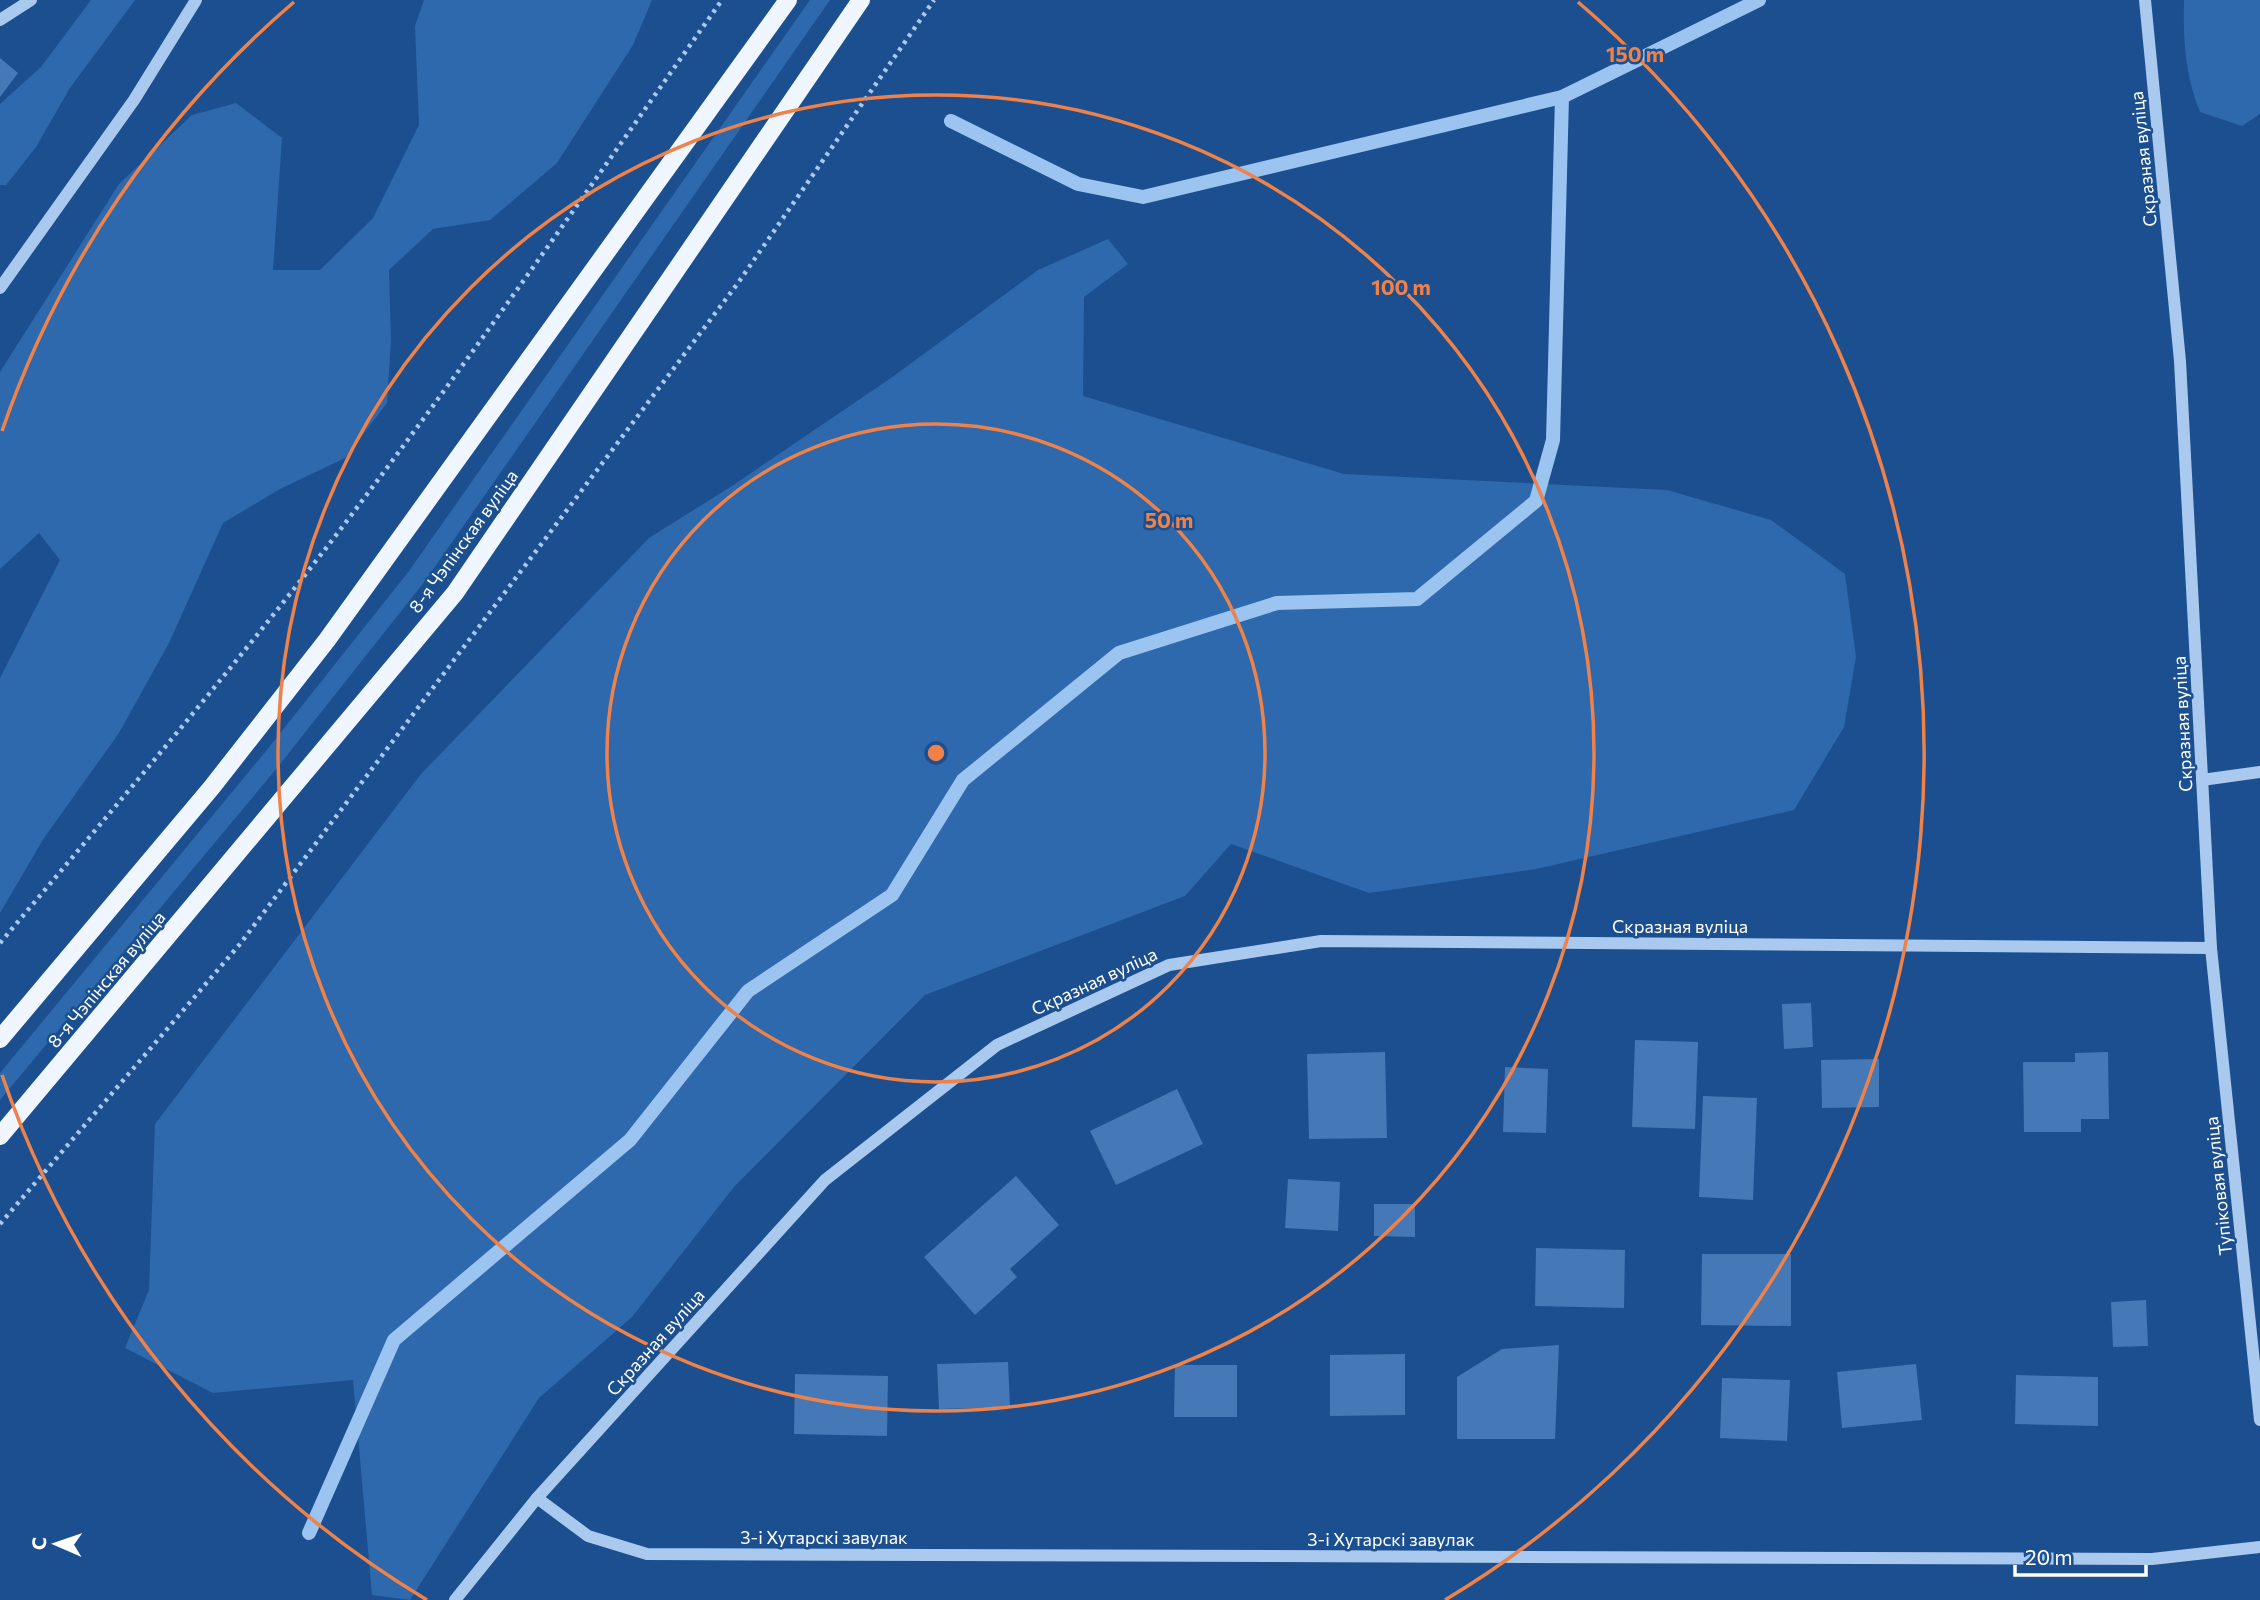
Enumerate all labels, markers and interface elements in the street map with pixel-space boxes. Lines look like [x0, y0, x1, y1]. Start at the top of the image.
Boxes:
text: 150 m [1606, 41, 1664, 66]
street label: Скразная вуліца [2125, 90, 2161, 228]
text: 100 m [1371, 274, 1431, 299]
street label: 8-я Чэпінская вуліца [404, 465, 522, 617]
text: 50 m [1145, 507, 1193, 532]
street label: Скразная вуліца [2167, 655, 2197, 793]
centre of rings [924, 741, 948, 765]
street label: 8-я Чэпінская вуліца [42, 906, 170, 1052]
street label: Скразная вуліца [1612, 915, 1748, 937]
street label: Скразная вуліца [1028, 942, 1160, 1020]
street label: Тупіковая вуліца [2200, 1116, 2236, 1256]
street label: Скразная вуліца [601, 1284, 709, 1400]
north arrow [21, 1509, 91, 1579]
street label: 3-і Хутарскі завулак [740, 1526, 908, 1548]
street label: 3-і Хутарскі завулак [1307, 1528, 1475, 1550]
scale bar [2015, 1534, 2146, 1578]
text: С [27, 1536, 50, 1550]
text: 20 m [2025, 1544, 2073, 1569]

